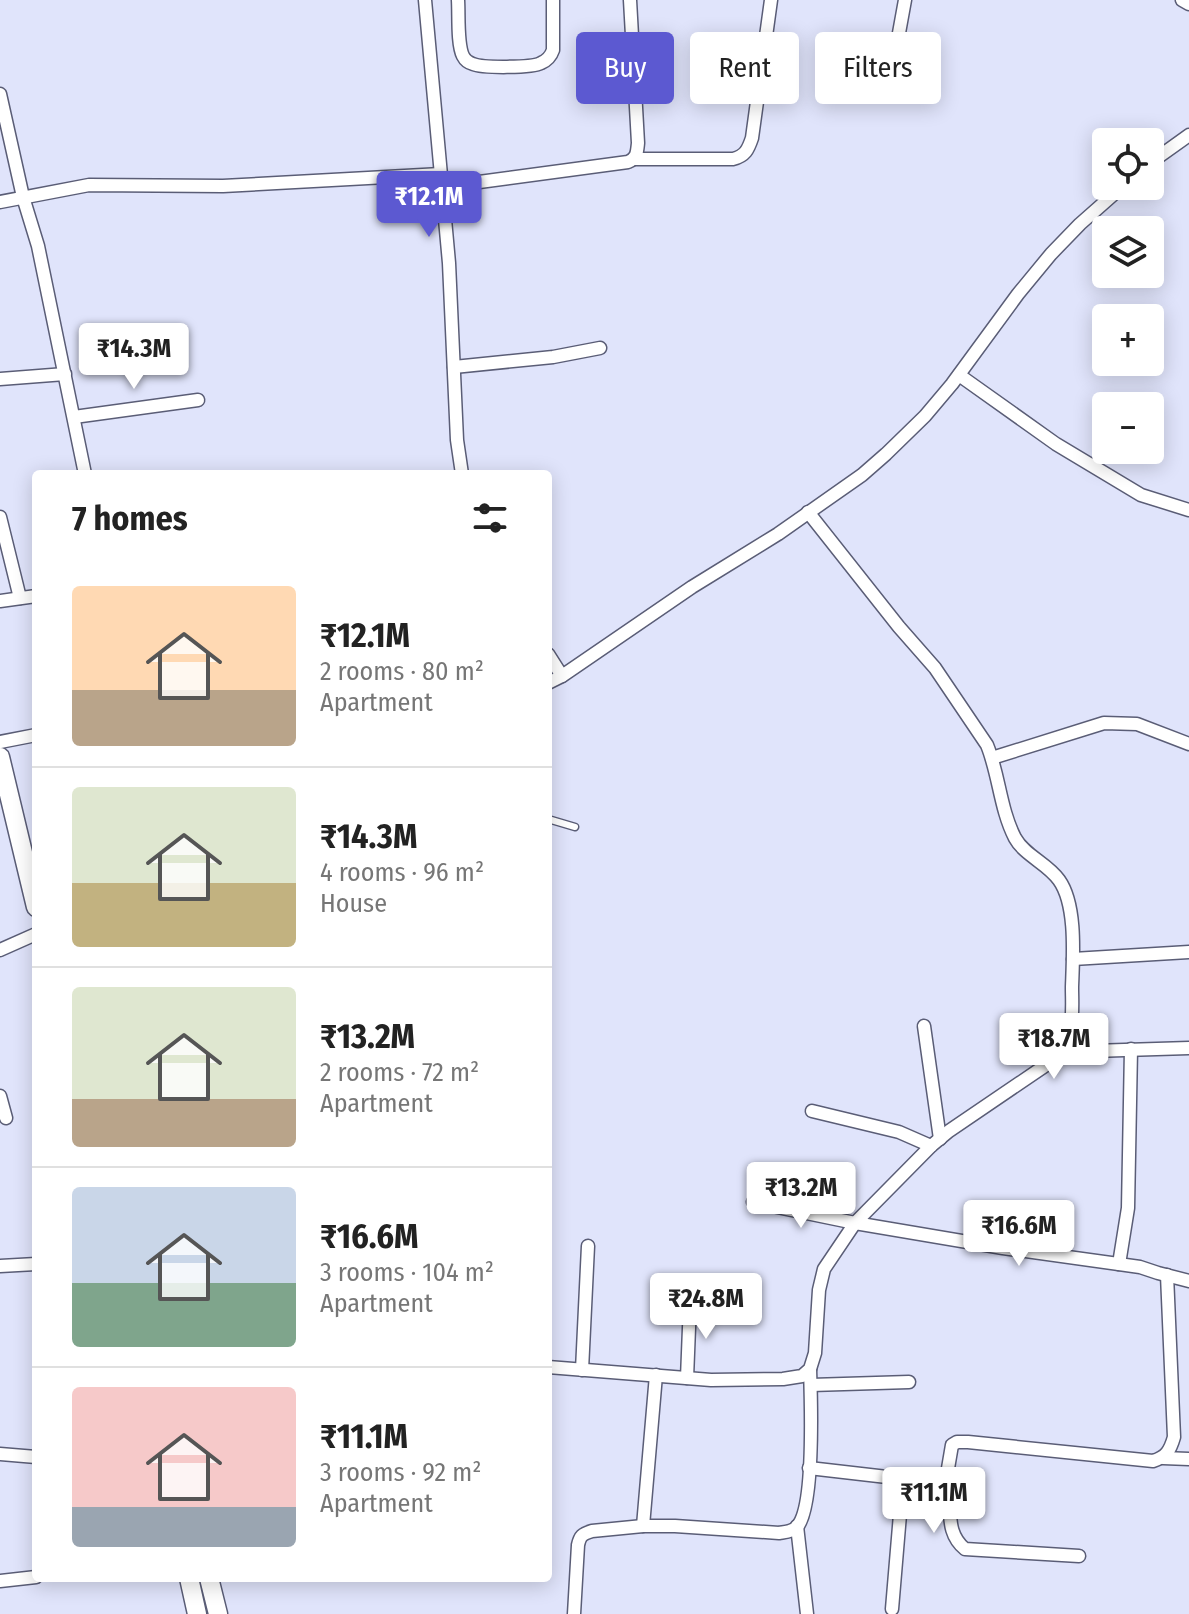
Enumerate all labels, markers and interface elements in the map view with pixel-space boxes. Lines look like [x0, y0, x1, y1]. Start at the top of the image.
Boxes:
chip: Buy [576, 32, 674, 104]
chip: Rent [690, 32, 799, 104]
chip: Filters [815, 32, 941, 104]
map controls [1092, 128, 1164, 464]
button: locate [1092, 128, 1164, 200]
pin: ₹12.1M [364, 171, 494, 239]
text: ₹12.1M [395, 181, 463, 212]
button: layers [1092, 216, 1164, 288]
button: + [1092, 304, 1164, 376]
pin: ₹14.3M [69, 323, 199, 391]
text: ₹14.3M [97, 333, 171, 364]
button: − [1092, 392, 1164, 464]
icon: filters [468, 496, 512, 540]
text: 7 homes [72, 498, 188, 539]
text: ₹12.1M [320, 615, 410, 656]
icon: home [136, 618, 232, 714]
text: 2 rooms · 80 m² [320, 656, 484, 687]
text: Apartment [320, 687, 433, 718]
text: ₹14.3M [320, 816, 417, 857]
icon: home [136, 819, 232, 915]
text: 4 rooms · 96 m² [320, 857, 484, 888]
text: House [320, 888, 387, 919]
pin: ₹18.7M [989, 1013, 1119, 1081]
text: ₹13.2M [320, 1016, 415, 1057]
icon: home [136, 1019, 232, 1115]
text: ₹18.7M [1017, 1023, 1091, 1054]
text: 2 rooms · 72 m² [320, 1057, 479, 1088]
text: Apartment [320, 1088, 433, 1119]
pin: ₹13.2M [736, 1162, 866, 1230]
text: ₹13.2M [765, 1172, 837, 1203]
pin: ₹16.6M [954, 1200, 1084, 1268]
text: ₹16.6M [981, 1210, 1057, 1241]
text: ₹16.6M [320, 1216, 419, 1257]
icon: home [136, 1219, 232, 1315]
text: 3 rooms · 104 m² [320, 1257, 494, 1288]
pin: ₹24.8M [641, 1273, 771, 1341]
text: ₹24.8M [668, 1283, 744, 1314]
text: Apartment [320, 1288, 433, 1319]
text: ₹11.1M [320, 1416, 408, 1457]
icon: home [136, 1419, 232, 1515]
text: 3 rooms · 92 m² [320, 1457, 481, 1488]
pin: ₹11.1M [869, 1467, 999, 1535]
text: ₹11.1M [900, 1477, 968, 1508]
text: Apartment [320, 1488, 433, 1519]

